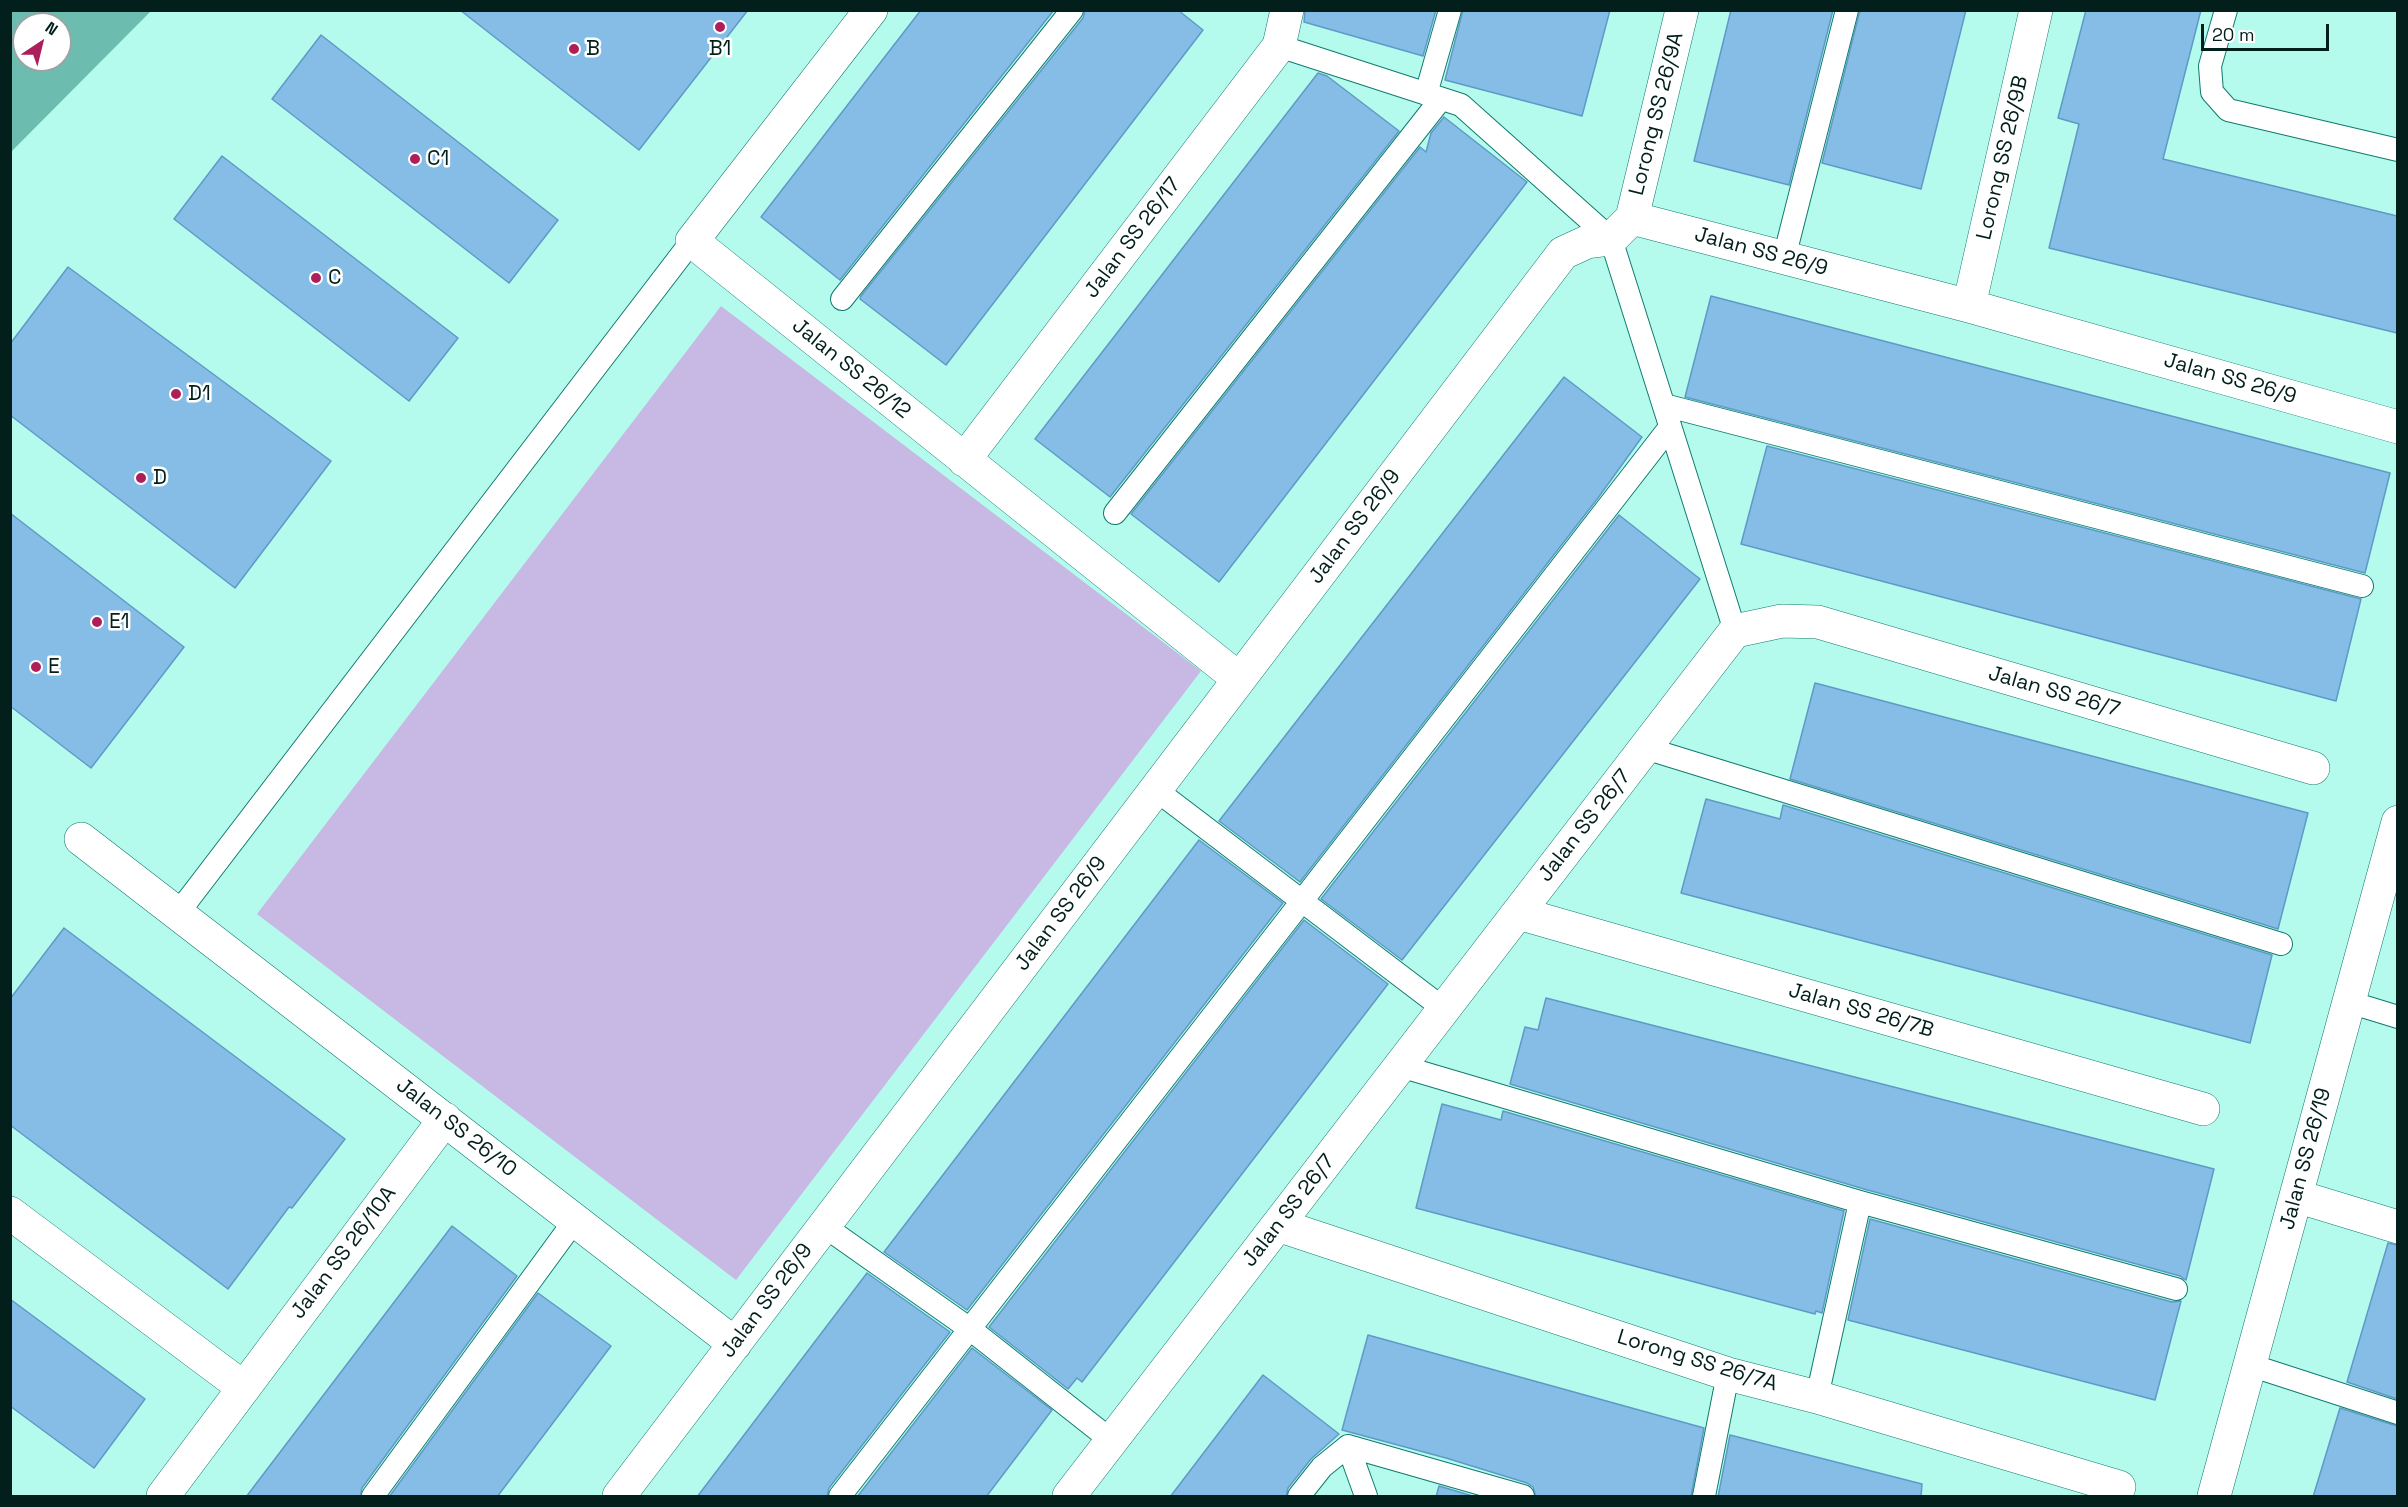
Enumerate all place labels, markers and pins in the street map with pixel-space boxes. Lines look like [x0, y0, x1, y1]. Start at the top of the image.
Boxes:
marker: B1 [713, 20, 727, 34]
place label: B [586, 36, 600, 62]
place label: B1 [709, 36, 731, 62]
marker: B [567, 42, 581, 56]
place label: C1 [427, 146, 449, 172]
marker: C1 [408, 152, 422, 166]
place label: C [328, 265, 341, 291]
marker: C [309, 271, 323, 285]
place label: D1 [188, 381, 211, 407]
marker: D1 [169, 387, 183, 401]
place label: D [153, 465, 167, 491]
marker: D [134, 471, 148, 485]
place label: E1 [109, 609, 130, 635]
marker: E1 [90, 615, 104, 629]
place label: E [48, 654, 60, 680]
marker: E [29, 660, 43, 674]

